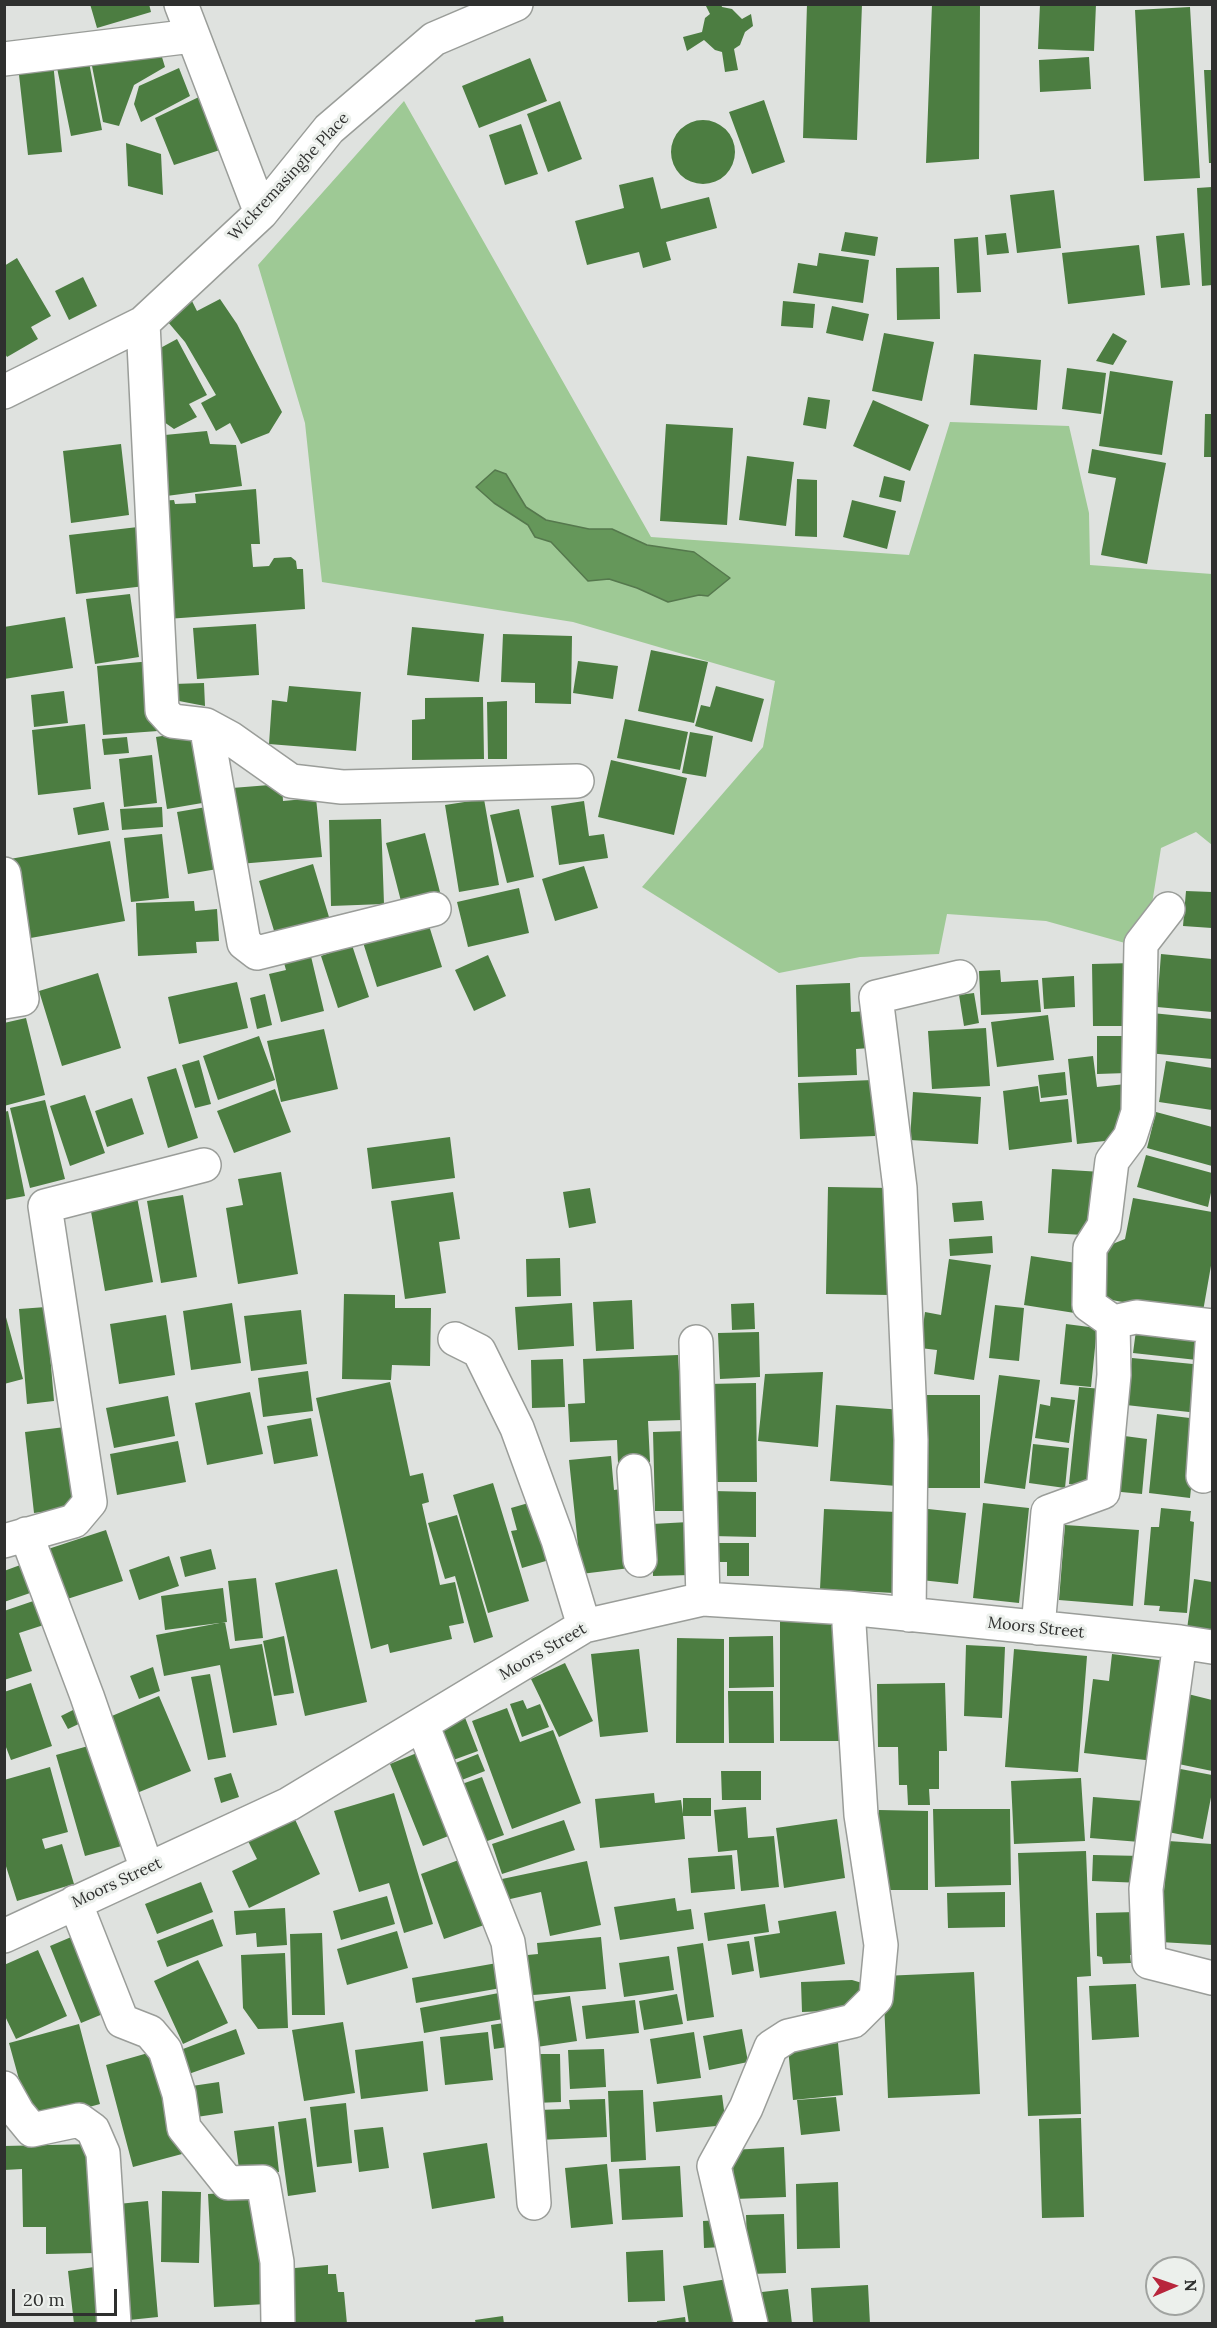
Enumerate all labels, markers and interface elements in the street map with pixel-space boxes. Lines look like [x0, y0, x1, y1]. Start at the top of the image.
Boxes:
street label: Wickremasinghe Place [225, 109, 353, 245]
street label: Moors Street [987, 1613, 1085, 1643]
street label: Moors Street [496, 1619, 590, 1685]
street label: Moors Street [69, 1854, 165, 1912]
north arrow [1145, 2256, 1205, 2316]
scale bar [15, 2277, 120, 2315]
text: N [1181, 2279, 1201, 2292]
text: 20 m [23, 2288, 65, 2311]

